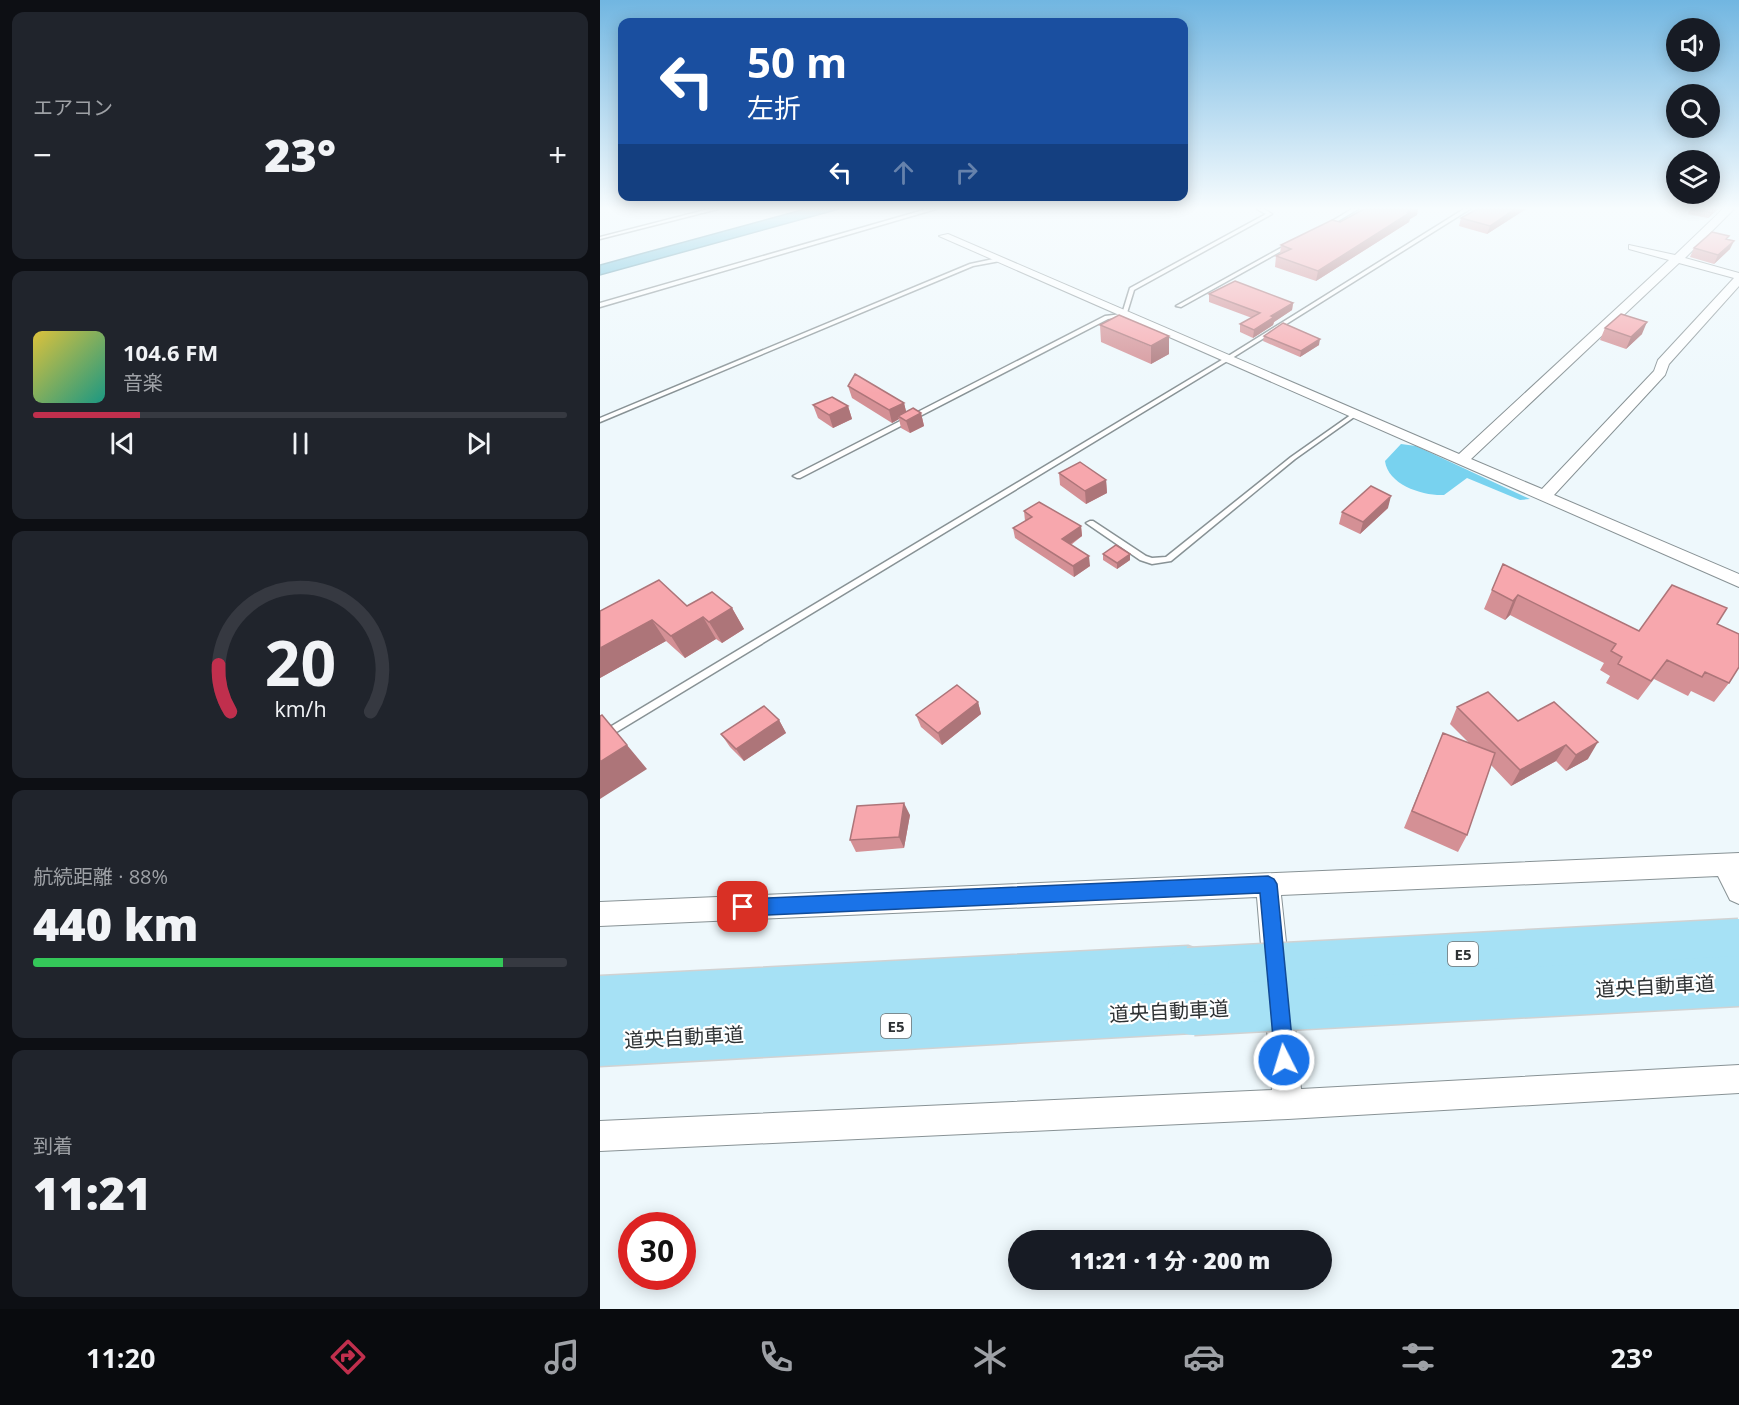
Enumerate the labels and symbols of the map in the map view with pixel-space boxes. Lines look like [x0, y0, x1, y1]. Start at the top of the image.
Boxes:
pin [717, 881, 768, 932]
road number: E5 [1448, 942, 1478, 966]
street label: 道央自動車道 [1594, 969, 1716, 1003]
street label: 道央自動車道 [1108, 994, 1230, 1028]
road number: E5 [881, 1014, 911, 1038]
street label: 道央自動車道 [623, 1020, 745, 1054]
position arrow [1252, 1028, 1316, 1092]
speed limit sign: 30 [618, 1212, 696, 1290]

